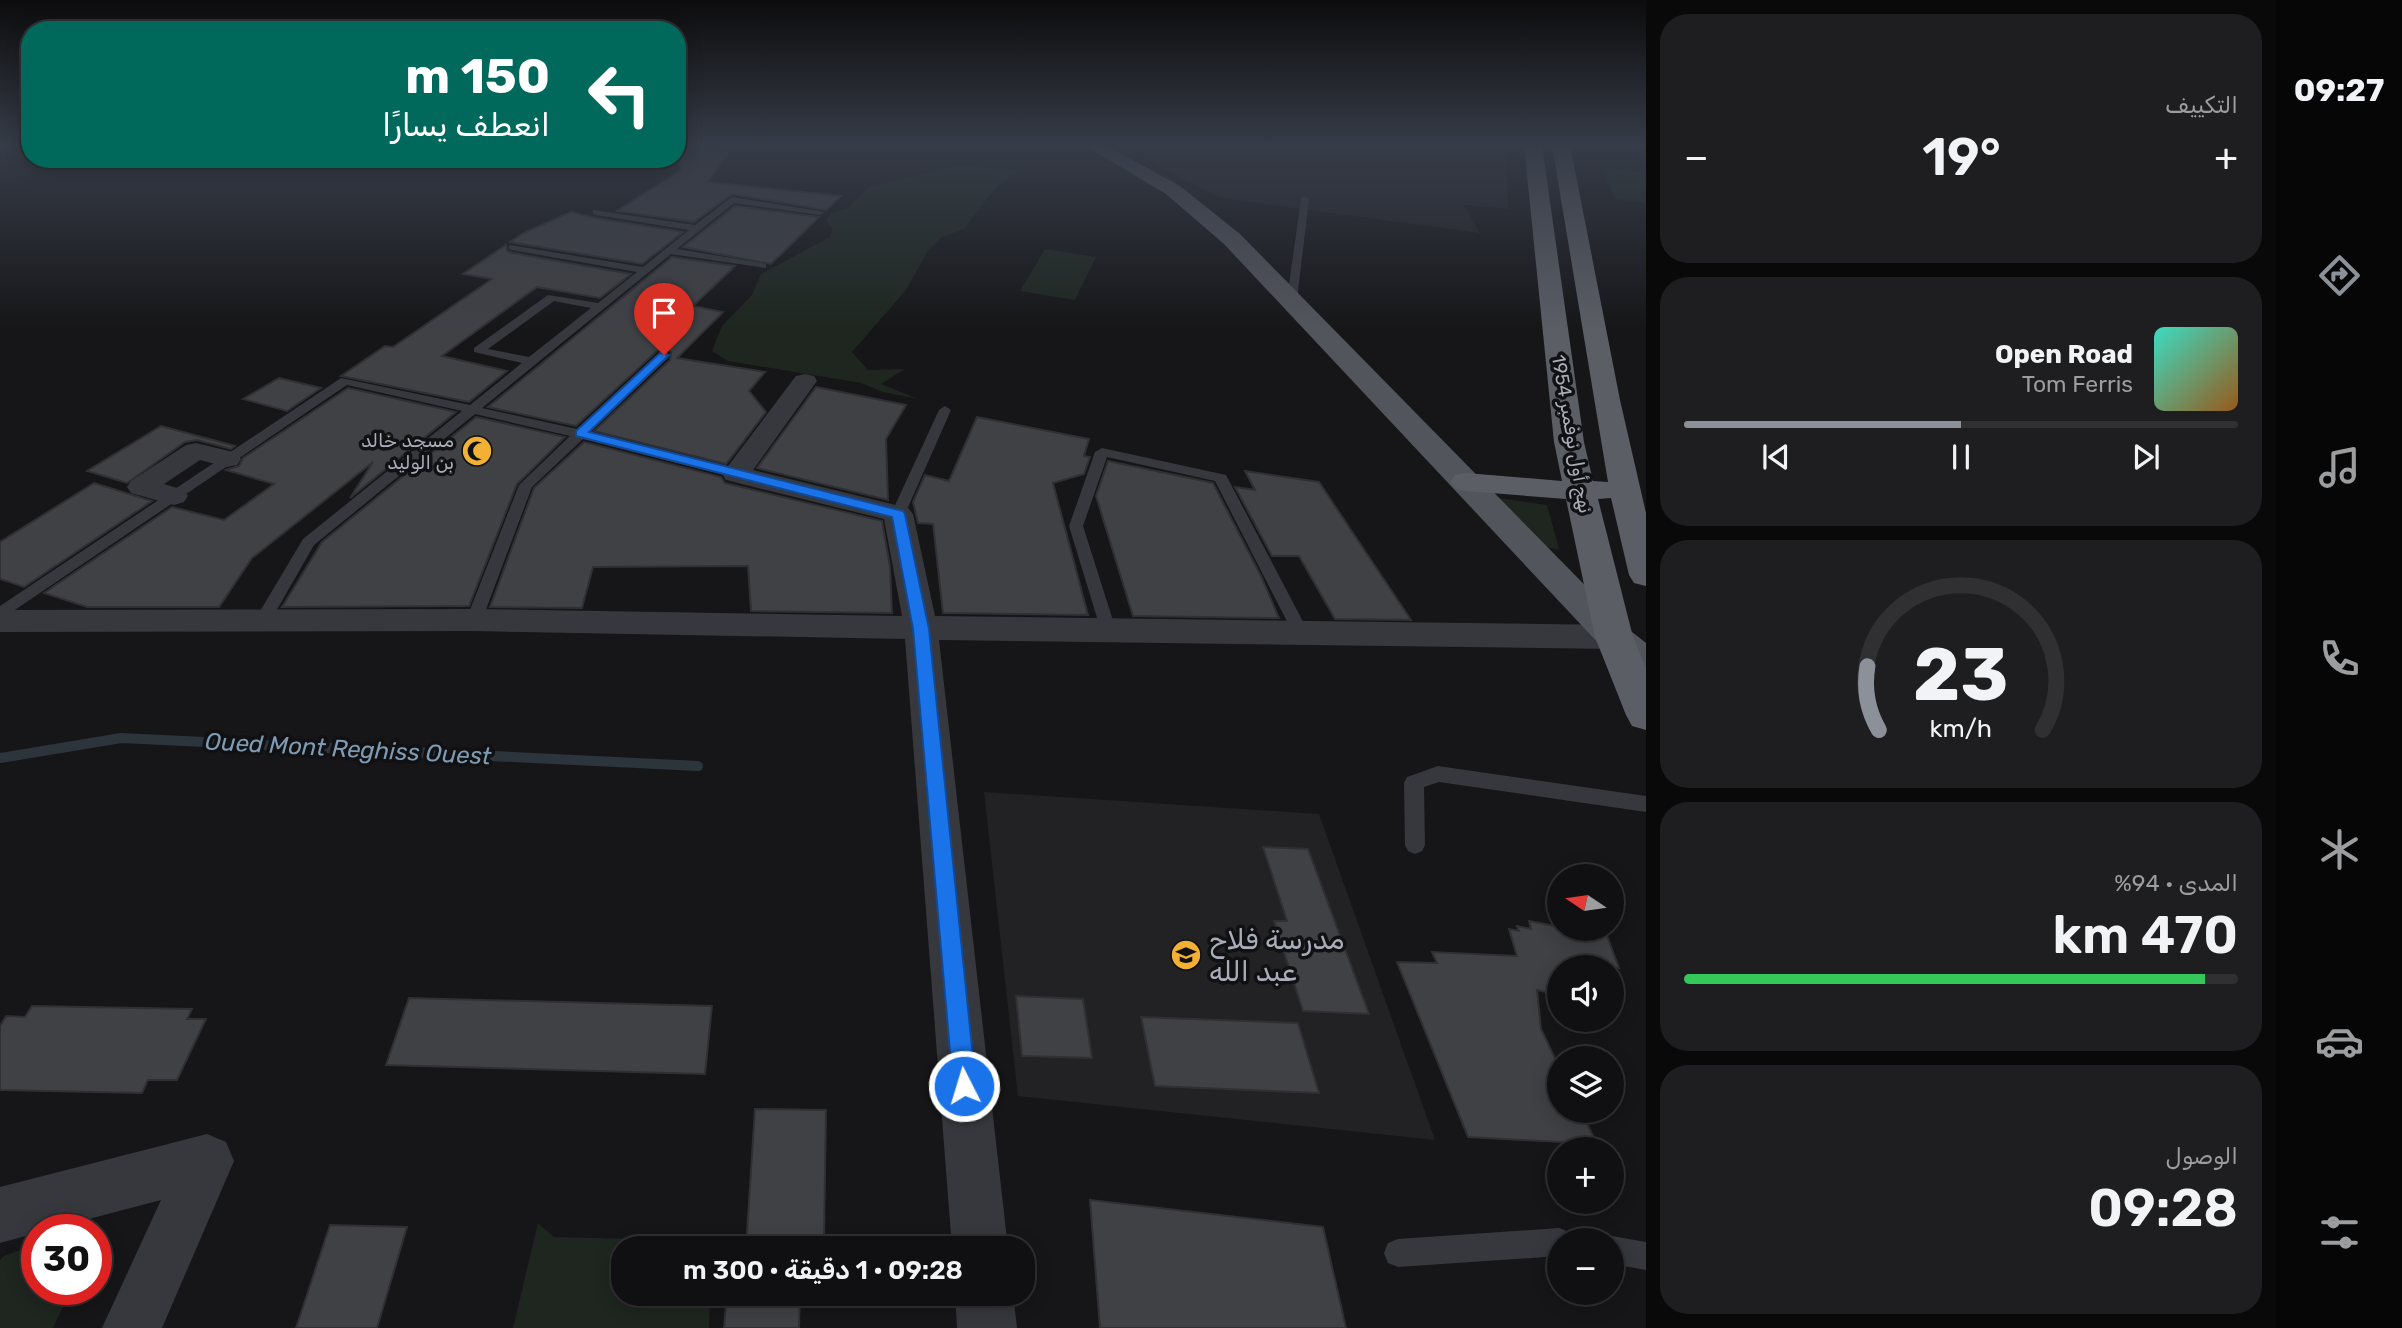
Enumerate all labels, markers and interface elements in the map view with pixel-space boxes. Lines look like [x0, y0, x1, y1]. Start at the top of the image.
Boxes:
text: 150 m [405, 47, 550, 105]
icon: left [574, 49, 665, 140]
text: 09:27 [2294, 71, 2384, 109]
text: التكييف [2165, 91, 2238, 119]
text: انعطف يسارًا [382, 106, 550, 144]
text: 19° [1922, 126, 2001, 188]
text: − [1684, 134, 1709, 180]
text: + [2214, 134, 2238, 180]
icon: directions [2315, 251, 2364, 300]
pin [634, 283, 694, 355]
icon: arrive [645, 294, 683, 332]
text: Open Road [1995, 339, 2133, 370]
street label: نهج أول نوفمبر 1954 [1545, 353, 1597, 516]
text: Tom Ferris [2022, 370, 2133, 398]
place label: مسجد خالد بن الوليد [361, 429, 454, 474]
mosque icon: مسجد خالد بن الوليد [460, 434, 494, 468]
icon: previous [1757, 438, 1795, 476]
icon: pause [1942, 438, 1980, 476]
icon: next [2127, 438, 2165, 476]
icon: music [2315, 443, 2364, 492]
text: 23 [1913, 632, 2009, 718]
icon: phone [2315, 634, 2364, 683]
text: km/h [1930, 714, 1992, 743]
water label: Oued Mont Reghiss Ouest [204, 728, 493, 771]
icon: climate [2315, 825, 2364, 874]
north arrow [1547, 864, 1624, 942]
map controls [1547, 864, 1624, 1305]
text: المدى · 94% [2114, 869, 2238, 897]
text: 470 km [2052, 904, 2238, 966]
place label: مدرسة فلاح عبد الله [1209, 923, 1345, 988]
school or university icon: مدرسة فلاح عبد الله [1169, 938, 1203, 972]
button: sound [1547, 955, 1624, 1032]
icon: car [2315, 1017, 2364, 1066]
button: layers [1547, 1046, 1624, 1123]
position arrow [927, 1049, 1001, 1123]
button: + [1547, 1137, 1624, 1214]
text: الوصول [2166, 1142, 2238, 1170]
text: 09:28 [2088, 1177, 2238, 1239]
icon: filters [2315, 1208, 2364, 1257]
speed limit sign: 30 [21, 1214, 112, 1305]
button: − [1547, 1228, 1624, 1305]
text: 09:28 · 1 دقيقة · 300 m [683, 1255, 963, 1286]

